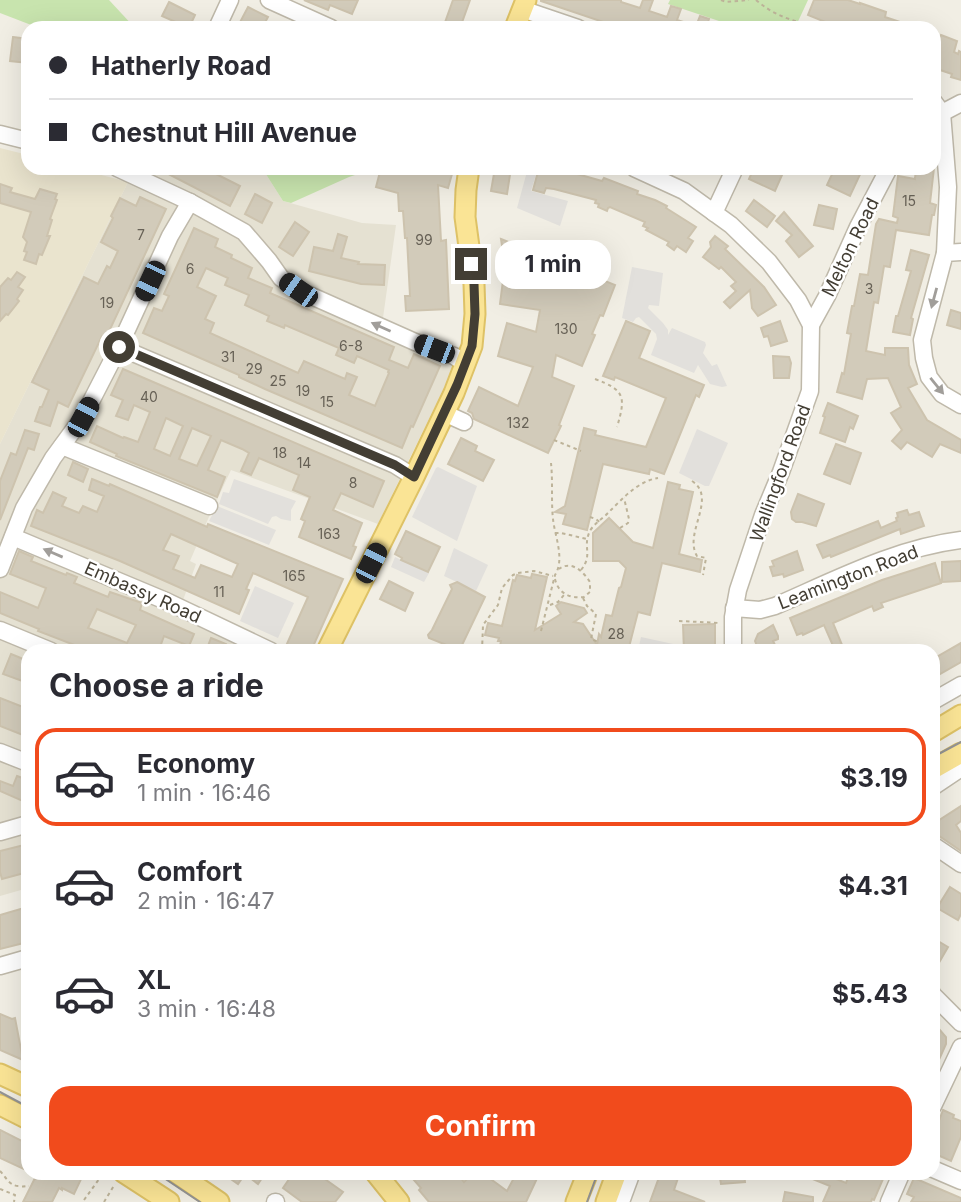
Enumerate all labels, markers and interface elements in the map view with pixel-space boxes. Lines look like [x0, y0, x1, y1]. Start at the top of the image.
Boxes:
text: Hatherly Road [91, 50, 271, 81]
text: Chestnut Hill Avenue [91, 117, 357, 148]
house number: 15 [902, 192, 916, 209]
street label: Melton Road [817, 194, 883, 300]
house number: 7 [137, 226, 145, 243]
house number: 99 [415, 231, 433, 248]
callout: 1 min [496, 240, 611, 288]
route end [455, 248, 487, 280]
text: 1 min [525, 250, 581, 278]
car [132, 258, 169, 304]
house number: 6 [186, 260, 194, 277]
car [275, 269, 322, 311]
house number: 3 [865, 280, 873, 297]
one-way arrow [928, 287, 938, 308]
house number: 19 [100, 294, 114, 311]
house number: 130 [554, 320, 578, 337]
one-way arrow [371, 321, 392, 332]
route start [103, 331, 135, 363]
car [411, 332, 458, 366]
house number: 6-8 [339, 337, 363, 354]
house number: 31 [221, 348, 235, 365]
house number: 29 [245, 360, 263, 377]
house number: 25 [269, 372, 287, 389]
one-way arrow [929, 376, 944, 394]
house number: 19 [296, 382, 310, 399]
house number: 40 [140, 388, 158, 405]
house number: 15 [320, 393, 334, 410]
car [64, 394, 103, 440]
street label: Wallingford Road [745, 401, 815, 545]
house number: 132 [507, 414, 529, 431]
house number: 18 [273, 444, 287, 461]
house number: 14 [297, 454, 311, 471]
house number: 8 [349, 474, 357, 491]
house number: 163 [317, 525, 341, 542]
car [353, 540, 390, 586]
street label: Leamington Road [775, 541, 921, 613]
one-way arrow [42, 547, 63, 558]
street label: Embassy Road [81, 557, 205, 627]
house number: 165 [283, 567, 305, 584]
house number: 11 [213, 583, 225, 600]
house number: 28 [607, 625, 625, 642]
text: Choose a ride [49, 666, 264, 705]
icon: car [53, 746, 116, 809]
text: Economy [137, 748, 255, 779]
text: $3.19 [840, 762, 908, 793]
text: 1 min · 16:46 [137, 779, 271, 807]
icon: car [53, 854, 116, 917]
text: Comfort [137, 856, 242, 887]
text: $4.31 [838, 870, 908, 901]
text: 2 min · 16:47 [137, 887, 274, 915]
icon: car [53, 962, 116, 1025]
text: XL [137, 964, 171, 995]
text: $5.43 [832, 978, 908, 1009]
text: 3 min · 16:48 [137, 995, 276, 1023]
button: Confirm [49, 1086, 912, 1166]

